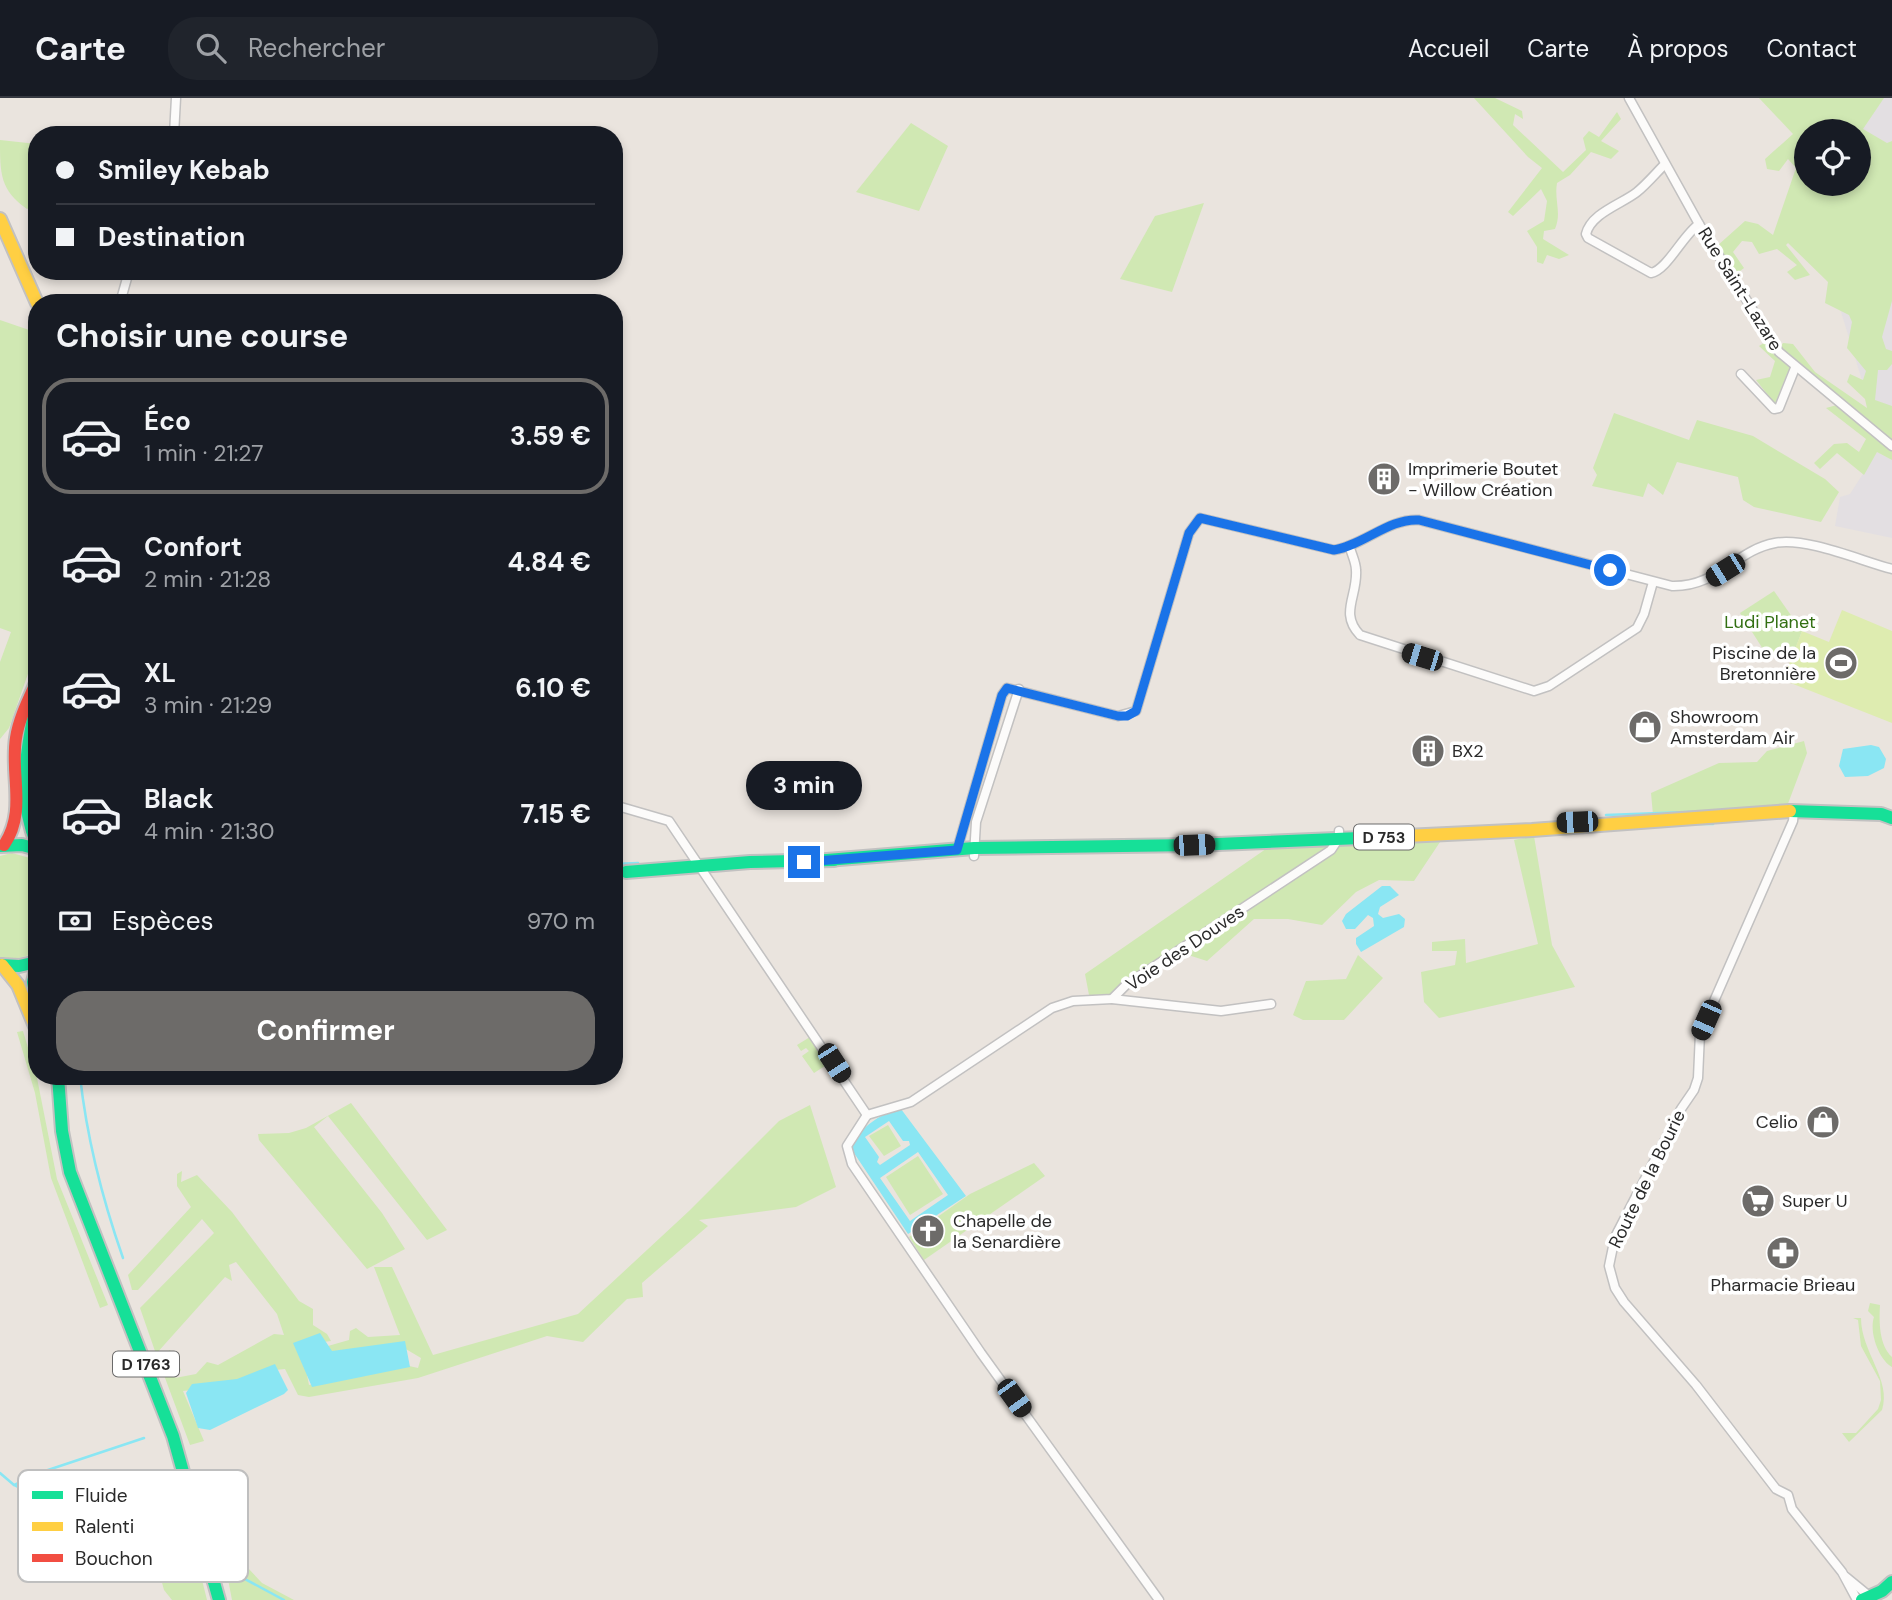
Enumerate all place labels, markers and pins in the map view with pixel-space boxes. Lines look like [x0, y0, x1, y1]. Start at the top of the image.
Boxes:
place label: Imprimerie Boutet - Willow Création [1408, 457, 1558, 502]
building icon: Imprimerie Boutet - Willow Création [1365, 460, 1403, 498]
place label: Piscine de la Bretonnière [1712, 641, 1816, 686]
sports icon: Piscine de la Bretonnière [1822, 644, 1860, 682]
place label: Showroom Amsterdam Air [1670, 705, 1795, 750]
shop icon: Showroom Amsterdam Air [1626, 708, 1664, 746]
building icon: BX2 [1409, 732, 1447, 770]
place label: BX2 [1452, 739, 1484, 763]
shop icon: Celio [1804, 1103, 1842, 1141]
place label: Celio [1756, 1110, 1798, 1134]
supermarket icon: Super U [1739, 1182, 1777, 1220]
place label: Super U [1782, 1189, 1847, 1213]
place label: Chapelle de la Senardière [953, 1209, 1061, 1254]
church icon: Chapelle de la Senardière [909, 1212, 947, 1250]
pharmacy icon: Pharmacie Brieau [1764, 1234, 1802, 1272]
place label: Pharmacie Brieau [1711, 1273, 1855, 1297]

